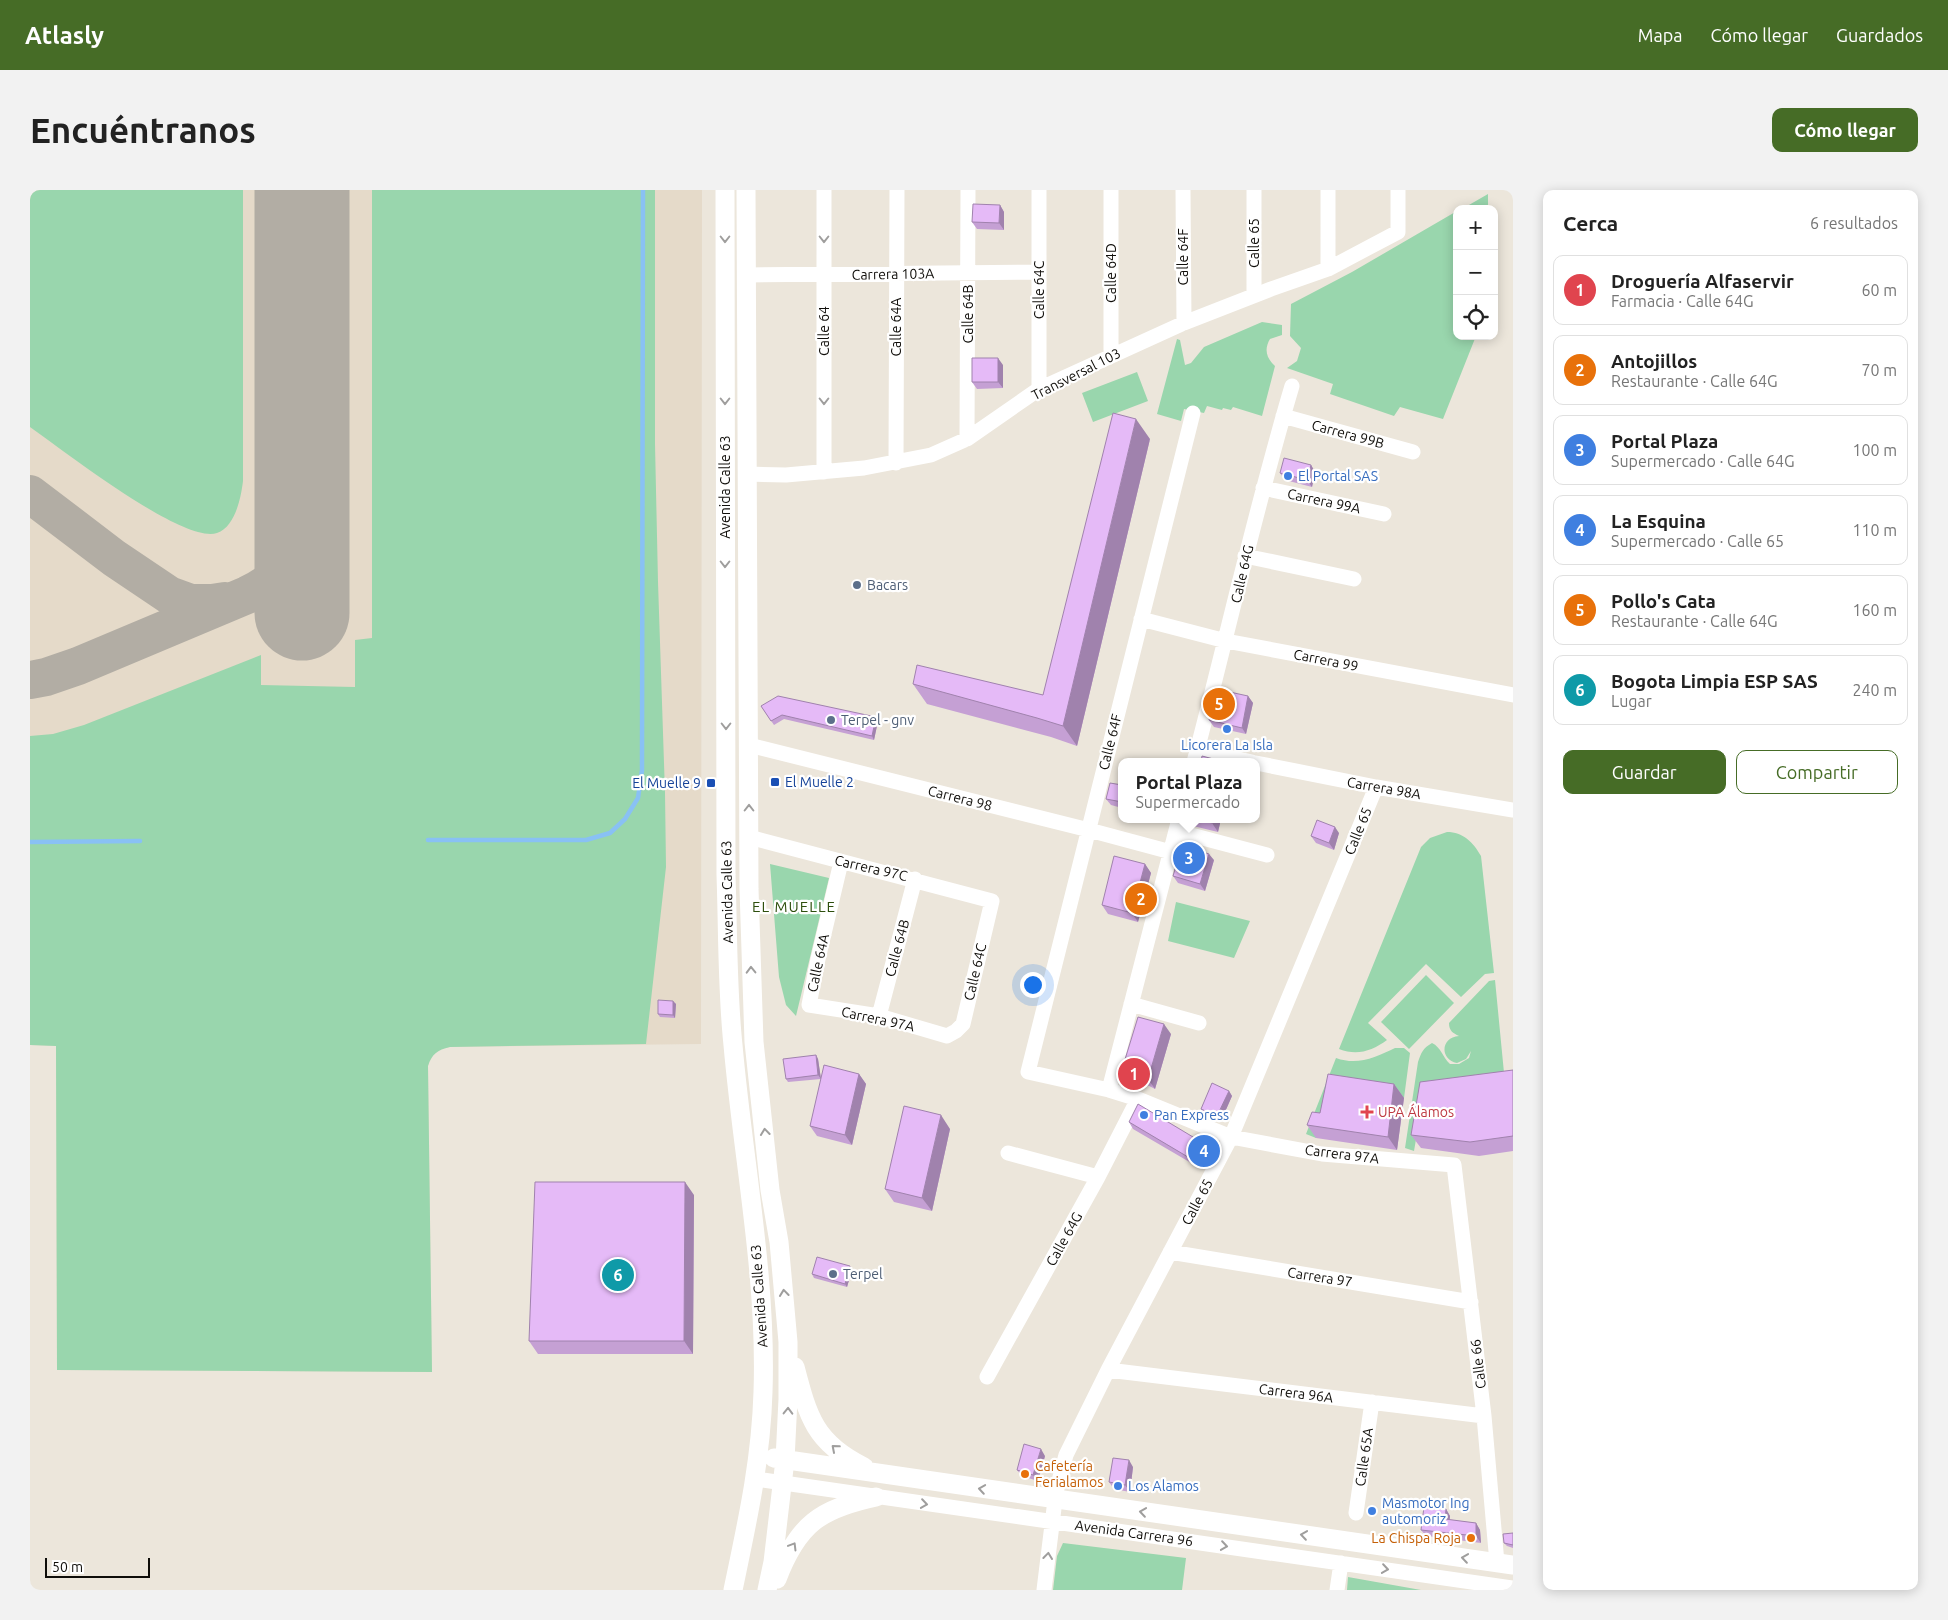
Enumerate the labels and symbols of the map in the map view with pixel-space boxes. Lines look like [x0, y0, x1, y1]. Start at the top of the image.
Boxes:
street label: Calle 65 [1246, 218, 1262, 268]
street label: Calle 64F [1175, 228, 1191, 286]
one-way arrow [720, 235, 730, 243]
one-way arrow [819, 235, 829, 243]
street label: Calle 64D [1103, 243, 1119, 303]
street label: Calle 64C [1031, 260, 1047, 319]
street label: Carrera 103A [852, 265, 934, 283]
street label: Calle 64B [960, 285, 976, 343]
street label: Calle 64A [888, 298, 904, 356]
street label: Calle 64 [816, 306, 832, 356]
street label: Transversal 103 [1029, 345, 1123, 403]
one-way arrow [720, 398, 730, 405]
one-way arrow [819, 398, 829, 405]
street label: Carrera 99B [1310, 417, 1386, 451]
street label: Avenida Calle 63 [717, 435, 733, 539]
place label: El Portal SAS [1298, 468, 1378, 484]
marker: El Portal SAS [1282, 470, 1294, 482]
street label: Carrera 99A [1286, 485, 1362, 517]
street label: Calle 64G [1228, 543, 1256, 605]
one-way arrow [720, 560, 730, 568]
place label: Bacars [867, 577, 908, 593]
marker: Bacars [851, 579, 863, 591]
street label: Carrera 99 [1292, 646, 1360, 674]
pin: 5 [1203, 685, 1235, 723]
place label: Terpel - gnv [841, 712, 914, 728]
street label: Calle 64F [1095, 712, 1125, 772]
marker: Terpel - gnv [825, 714, 837, 726]
one-way arrow [721, 722, 731, 730]
marker: Licorera La Isla [1221, 723, 1233, 735]
place label: Licorera La Isla [1181, 737, 1273, 753]
place label: El Muelle 2 [785, 774, 854, 790]
street label: Carrera 98A [1346, 774, 1422, 802]
place label: El Muelle 9 [632, 775, 701, 791]
marker: El Muelle 2 [769, 776, 781, 788]
marker: El Muelle 9 [705, 777, 717, 789]
street label: Carrera 98 [926, 782, 994, 814]
one-way arrow [744, 804, 754, 812]
street label: Calle 65 [1341, 805, 1375, 857]
pin: 3 [1173, 839, 1205, 877]
street label: Avenida Calle 63 [718, 840, 736, 944]
street label: Carrera 97C [833, 852, 909, 884]
pin: 2 [1125, 880, 1157, 918]
district label: EL MUELLE [752, 898, 836, 915]
street label: Calle 64B [882, 917, 912, 978]
street label: Calle 64A [804, 932, 832, 994]
street label: Calle 64C [961, 941, 989, 1002]
one-way arrow [746, 966, 756, 974]
your location [1020, 972, 1046, 998]
street label: Carrera 97A [840, 1003, 916, 1035]
pin: 1 [1118, 1055, 1150, 1093]
place label: UPA Álamos [1378, 1103, 1454, 1120]
marker: UPA Álamos [1360, 1105, 1374, 1119]
place label: Pan Express [1154, 1107, 1229, 1123]
marker: Pan Express [1138, 1109, 1150, 1121]
one-way arrow [760, 1128, 771, 1136]
pin: 4 [1188, 1132, 1220, 1170]
street label: Carrera 97A [1304, 1142, 1380, 1166]
street label: Calle 65 [1178, 1176, 1216, 1228]
street label: Calle 64G [1043, 1209, 1085, 1269]
street label: Avenida Calle 63 [747, 1244, 771, 1348]
pin: 6 [602, 1256, 634, 1294]
street label: Carrera 97 [1286, 1264, 1354, 1290]
place label: Terpel [843, 1266, 883, 1282]
marker: Terpel [827, 1268, 839, 1280]
one-way arrow [779, 1289, 790, 1297]
street label: Calle 66 [1467, 1338, 1489, 1390]
street label: Carrera 96A [1258, 1381, 1334, 1405]
one-way arrow [783, 1407, 793, 1414]
street label: Calle 65A [1352, 1427, 1376, 1487]
one-way arrow [831, 1445, 840, 1454]
place label: Cafetería Ferialamos [1035, 1458, 1103, 1490]
marker: Cafetería Ferialamos [1019, 1468, 1031, 1480]
place label: Los Alamos [1128, 1478, 1199, 1494]
marker: Los Alamos [1112, 1480, 1124, 1492]
one-way arrow [978, 1485, 987, 1495]
place label: Masmotor Ing automoriz [1382, 1495, 1470, 1527]
one-way arrow [921, 1498, 929, 1509]
marker: Masmotor Ing automoriz [1366, 1505, 1378, 1517]
one-way arrow [1139, 1507, 1147, 1518]
street label: Avenida Carrera 96 [1074, 1517, 1194, 1549]
place label: La Chispa Roja [1371, 1530, 1461, 1546]
one-way arrow [1300, 1531, 1308, 1541]
marker: La Chispa Roja [1465, 1532, 1477, 1544]
one-way arrow [1220, 1540, 1228, 1550]
one-way arrow [787, 1542, 797, 1551]
one-way arrow [1042, 1552, 1053, 1560]
one-way arrow [1460, 1554, 1469, 1564]
scale bar [45, 1555, 150, 1578]
one-way arrow [1381, 1564, 1389, 1574]

